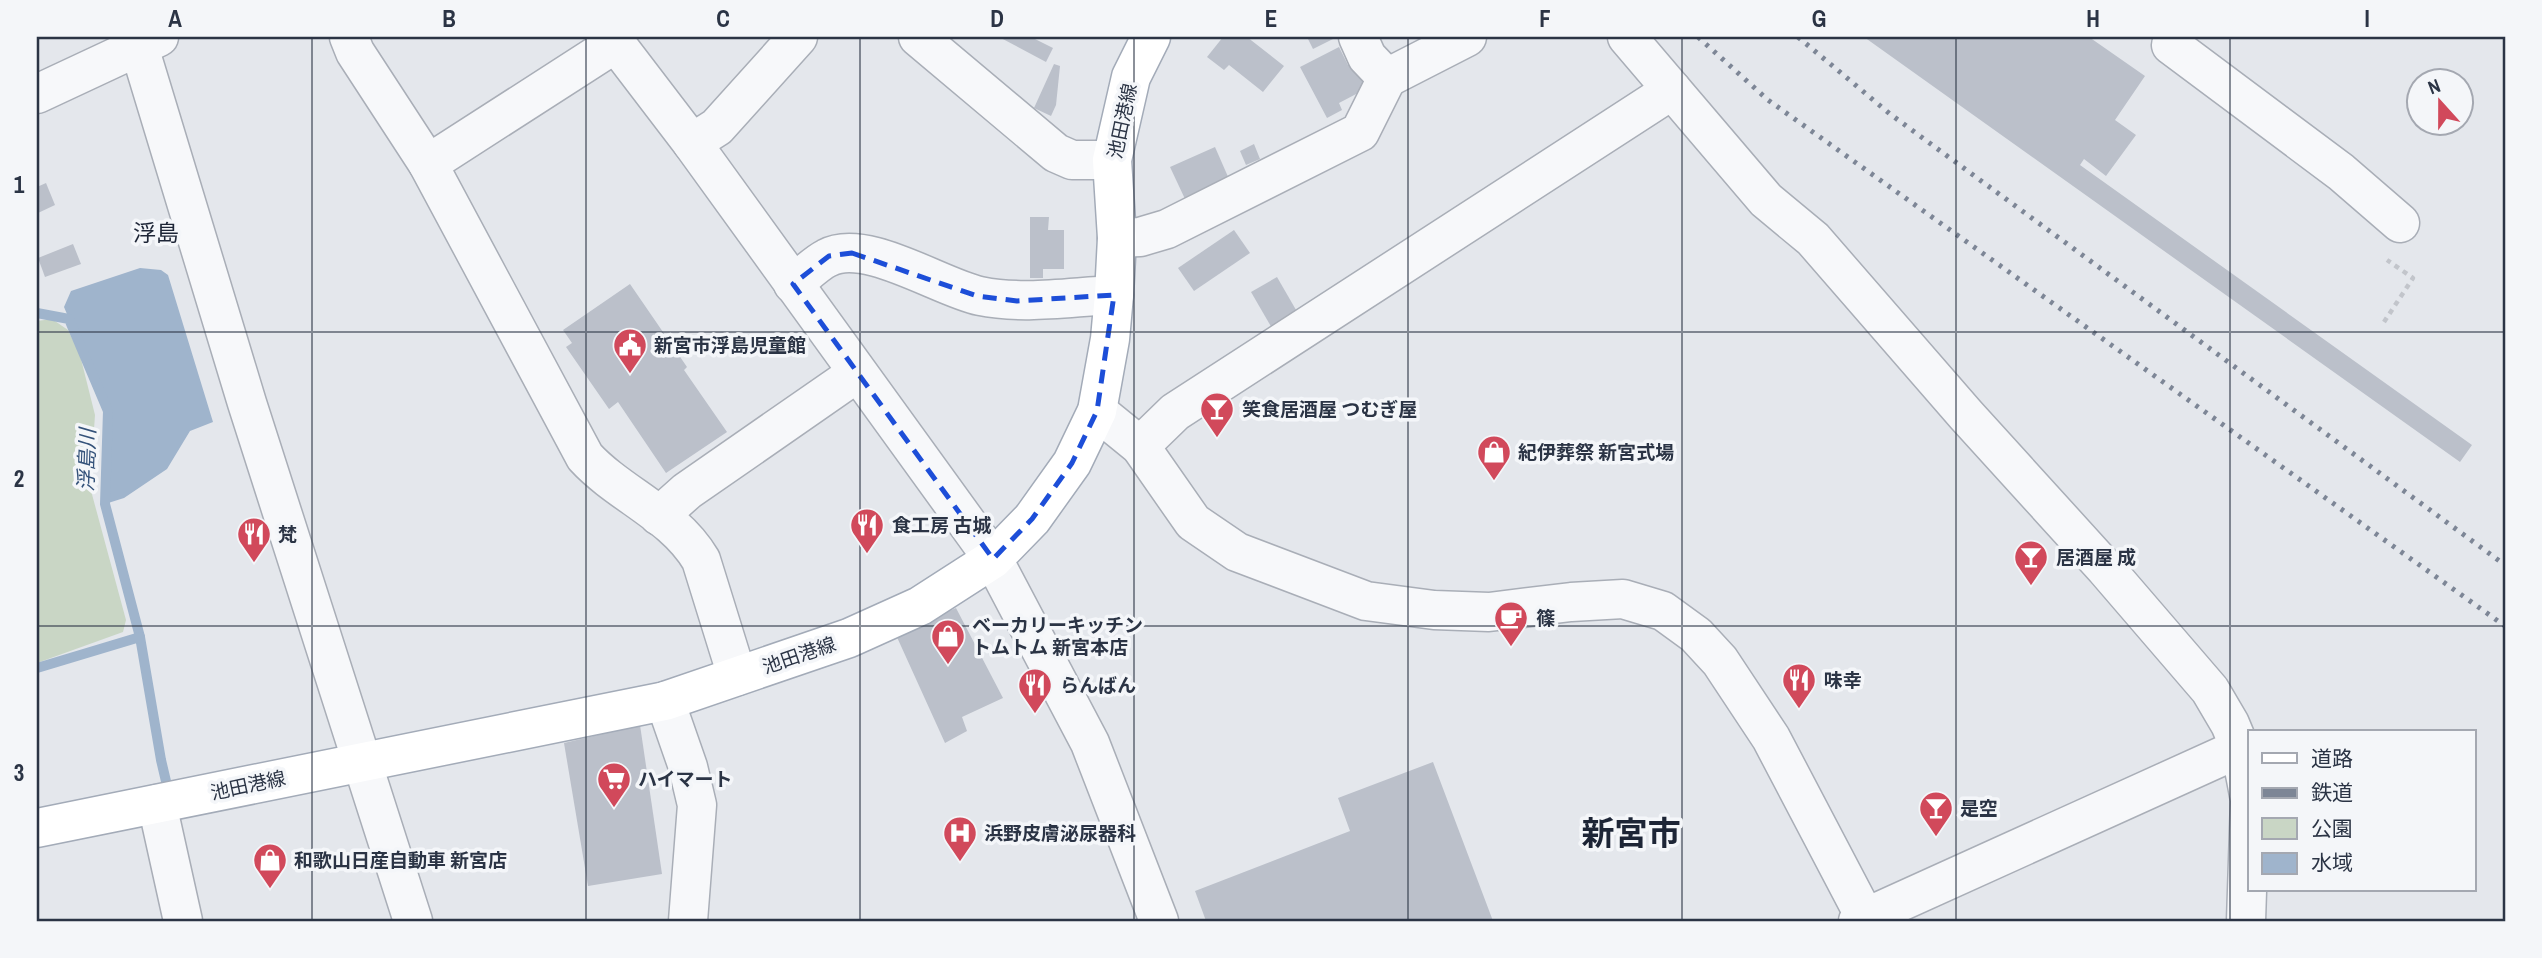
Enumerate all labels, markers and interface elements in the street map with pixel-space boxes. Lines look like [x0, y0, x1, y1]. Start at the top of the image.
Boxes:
text: A [168, 3, 182, 34]
text: B [442, 3, 456, 34]
text: C [716, 3, 730, 34]
text: D [990, 3, 1004, 34]
text: E [1265, 3, 1277, 34]
text: F [1539, 3, 1551, 34]
text: G [1812, 3, 1826, 34]
text: H [2086, 3, 2100, 34]
text: I [2364, 3, 2370, 34]
north arrow [2406, 66, 2476, 136]
text: N [2424, 72, 2444, 100]
street label: 池田港線 [1101, 81, 1143, 161]
text: 1 [14, 169, 25, 200]
district label: 浮島 [133, 217, 179, 248]
public building icon: 新宮市浮島児童館 [611, 326, 649, 375]
place label: 新宮市浮島児童館 [654, 332, 806, 358]
bar icon: 笑食居酒屋 つむぎ屋 [1198, 390, 1236, 439]
place label: 笑食居酒屋 つむぎ屋 [1242, 396, 1417, 422]
water label: 浮島川 [71, 426, 102, 492]
shop icon: 紀伊葬祭 新宮式場 [1475, 433, 1513, 482]
place label: 紀伊葬祭 新宮式場 [1518, 439, 1674, 465]
text: 2 [14, 463, 24, 494]
restaurant icon: 食工房 古城 [848, 506, 886, 555]
place label: 食工房 古城 [892, 512, 991, 538]
restaurant icon: 梵 [235, 515, 273, 564]
place label: 梵 [278, 521, 297, 547]
bar icon: 居酒屋 成 [2012, 538, 2050, 587]
place label: 居酒屋 成 [2056, 544, 2136, 570]
cafe icon: 篠 [1492, 599, 1530, 648]
place label: 篠 [1536, 605, 1555, 631]
place label: ベーカリーキッチン トムトム 新宮本店 [972, 612, 1143, 660]
shop icon: ベーカリーキッチン トムトム 新宮本店 [929, 617, 967, 666]
street label: 池田港線 [759, 630, 839, 680]
restaurant icon: 味幸 [1780, 661, 1818, 710]
restaurant icon: らんばん [1016, 666, 1054, 715]
place label: 味幸 [1824, 667, 1862, 693]
place label: らんばん [1060, 672, 1136, 698]
legend [2248, 730, 2476, 892]
text: 道路 [2311, 744, 2353, 773]
text: 3 [14, 757, 24, 788]
supermarket icon: ハイマート [595, 760, 633, 809]
street label: 池田港線 [208, 764, 288, 806]
place label: ハイマート [638, 766, 733, 792]
text: 鉄道 [2311, 778, 2353, 807]
bar icon: 是空 [1917, 789, 1955, 838]
place label: 是空 [1960, 795, 1998, 821]
district label: 新宮市 [1582, 811, 1681, 855]
hospital icon: 浜野皮膚泌尿器科 [941, 814, 979, 863]
text: 公園 [2311, 814, 2353, 843]
place label: 浜野皮膚泌尿器科 [984, 820, 1136, 846]
shop icon: 和歌山日産自動車 新宮店 [251, 841, 289, 890]
place label: 和歌山日産自動車 新宮店 [294, 847, 507, 873]
text: 水域 [2311, 848, 2353, 877]

